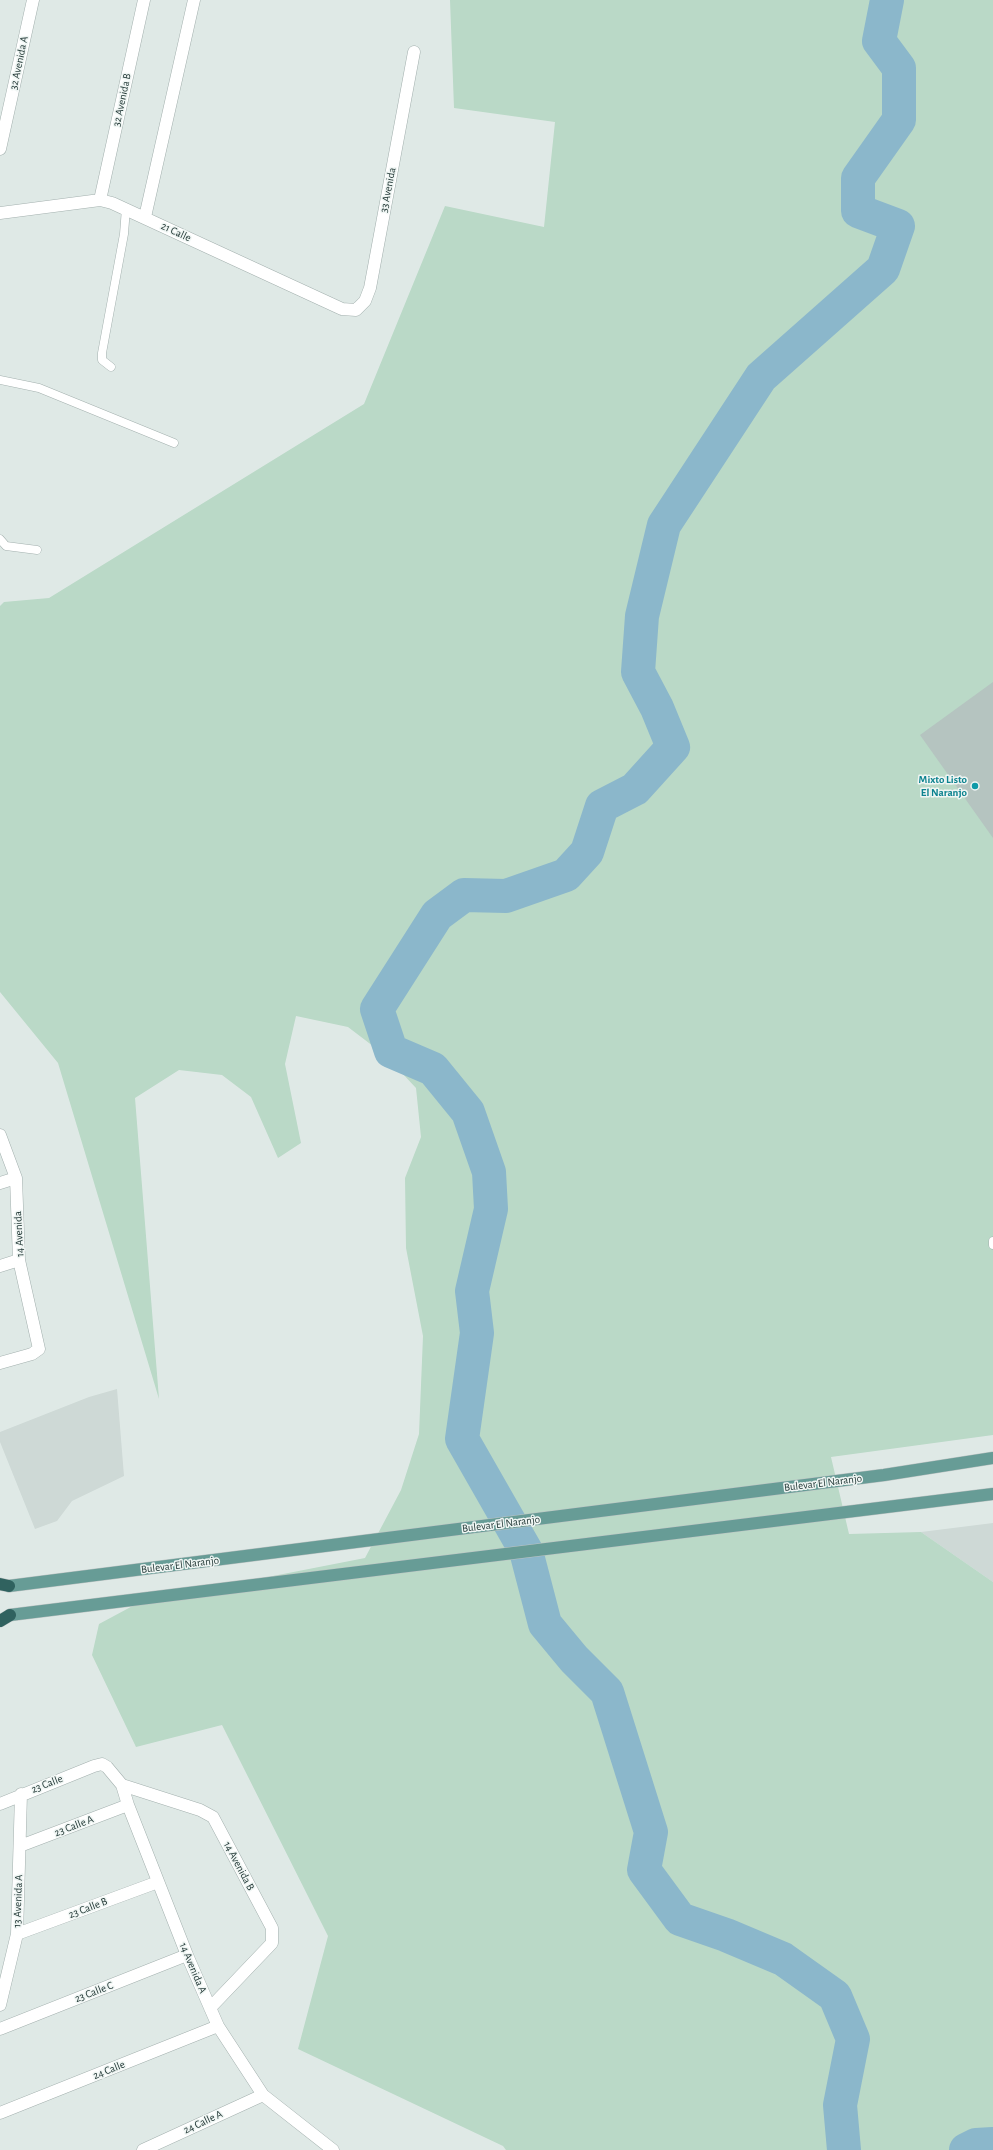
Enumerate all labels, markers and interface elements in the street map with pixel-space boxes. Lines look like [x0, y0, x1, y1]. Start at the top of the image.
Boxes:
street label: 32 Avenida A [7, 35, 31, 91]
street label: 32 Avenida B [110, 72, 134, 128]
street label: 33 Avenida [377, 166, 399, 214]
street label: 21 Calle [159, 219, 193, 245]
place label: Mixto Listo El Naranjo [919, 773, 967, 799]
marker: Mixto Listo El Naranjo [970, 781, 980, 791]
street label: 14 Avenida [11, 1211, 27, 1257]
street label: Bulevar El Naranjo [783, 1472, 863, 1494]
street label: Bulevar El Naranjo [461, 1513, 541, 1535]
street label: Bulevar El Naranjo [140, 1554, 220, 1576]
street label: 23 Calle [29, 1772, 65, 1796]
street label: 23 Calle A [53, 1813, 95, 1839]
street label: 14 Avenida B [221, 1839, 257, 1893]
street label: 13 Avenida A [10, 1874, 26, 1928]
street label: 23 Calle B [67, 1895, 109, 1921]
street label: 14 Avenida A [176, 1941, 210, 1995]
street label: 23 Calle C [73, 1979, 115, 2005]
street label: 24 Calle [91, 2058, 127, 2082]
street label: 24 Calle A [181, 2107, 225, 2137]

